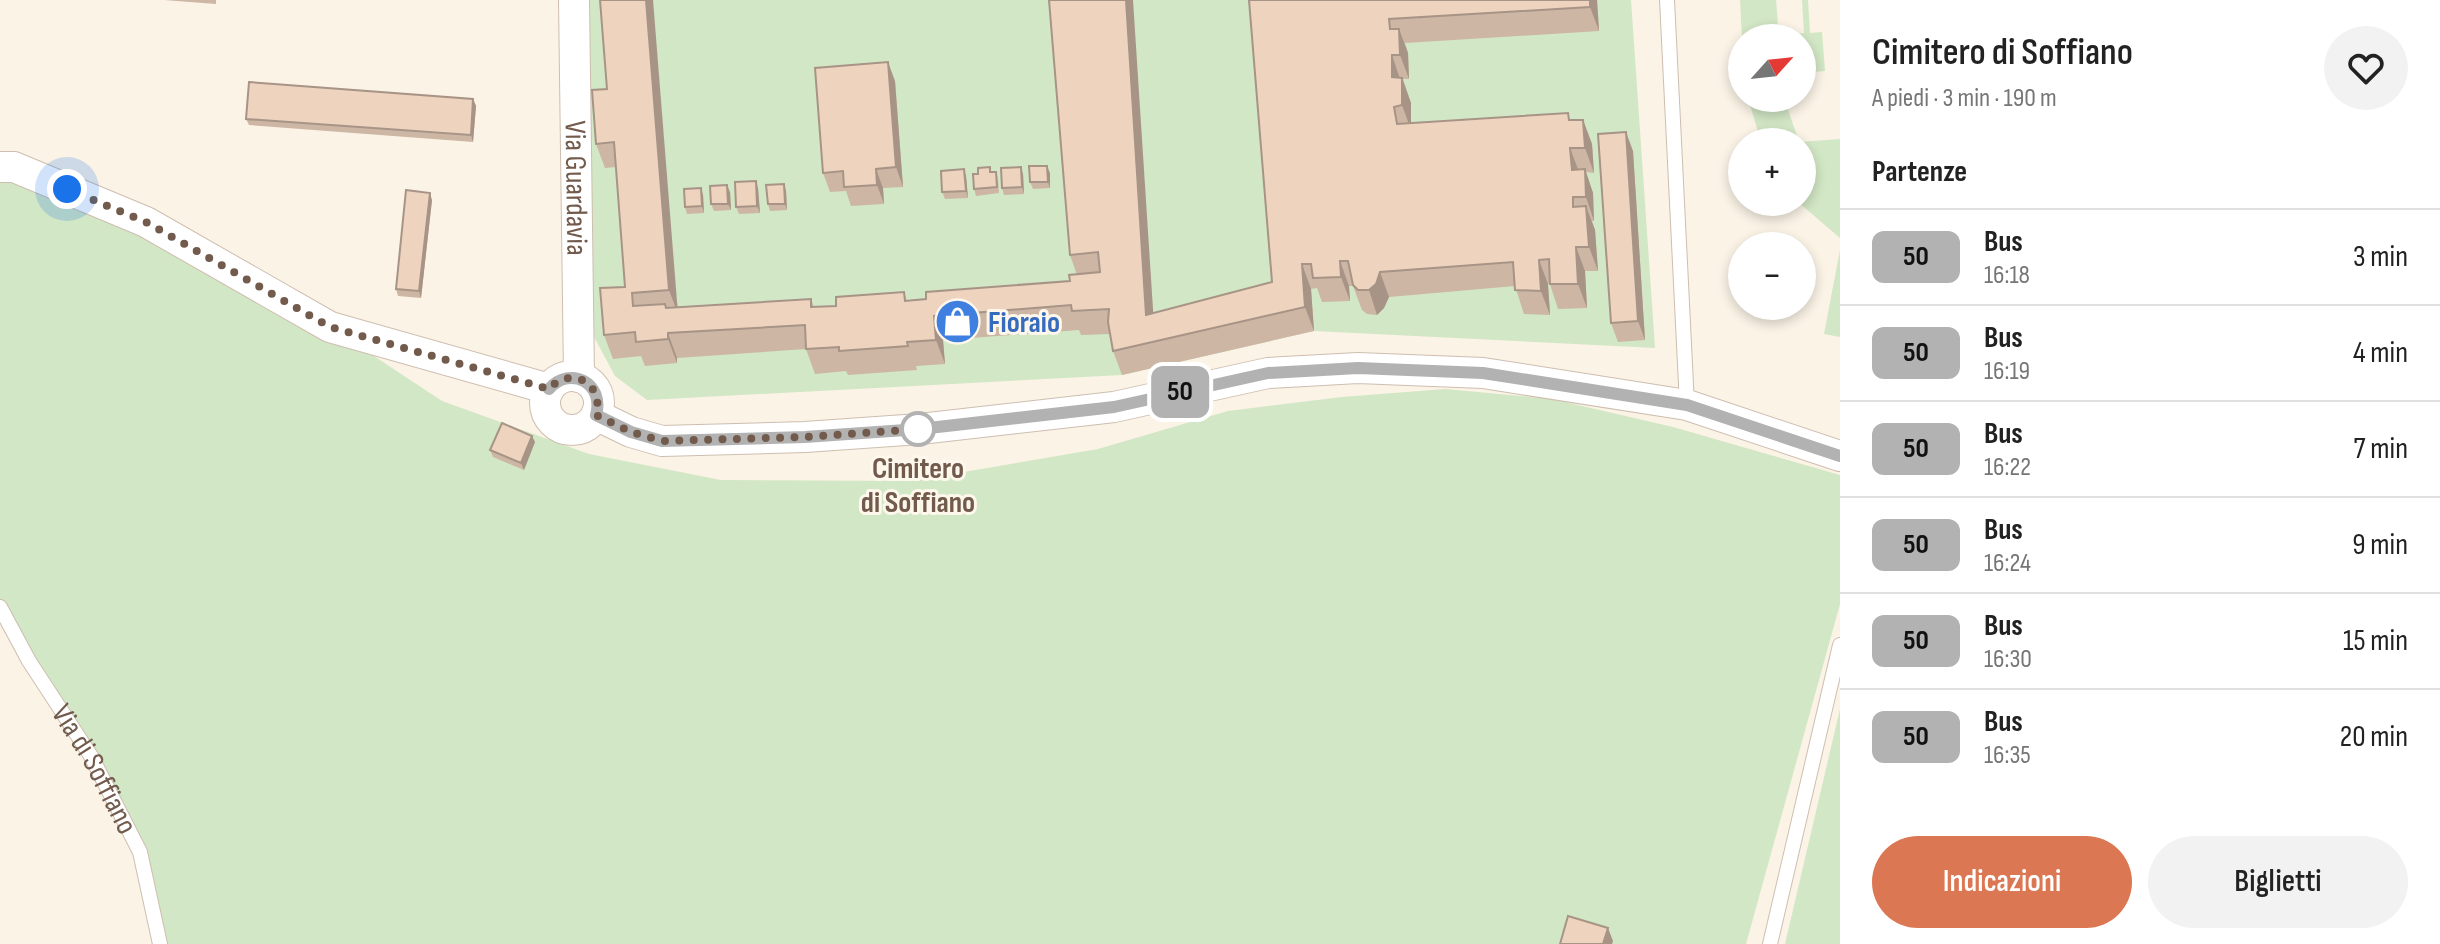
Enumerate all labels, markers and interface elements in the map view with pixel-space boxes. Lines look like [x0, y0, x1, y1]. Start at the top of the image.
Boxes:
north arrow [1728, 24, 1816, 112]
map controls [1728, 24, 1816, 320]
button: heart [2324, 26, 2408, 110]
text: Cimitero di Soffiano [1872, 30, 2133, 75]
text: A piedi · 3 min · 190 m [1872, 83, 2057, 114]
street label: Via Guardavia [557, 120, 594, 256]
button: + [1728, 128, 1816, 216]
text: Partenze [1872, 154, 1967, 190]
your location [47, 169, 87, 209]
text: Bus [1984, 224, 2023, 260]
button: − [1728, 232, 1816, 320]
text: 3 min [2353, 239, 2408, 275]
text: 50 [1903, 240, 1929, 273]
text: 16:18 [1984, 260, 2030, 291]
shop icon: Fioraio [933, 298, 981, 346]
place label: Fioraio [988, 305, 1060, 341]
text: Bus [1984, 320, 2023, 356]
text: 4 min [2353, 335, 2408, 371]
text: 50 [1903, 336, 1929, 369]
text: 16:19 [1984, 356, 2030, 387]
line badge: 50 [1144, 366, 1216, 418]
text: 50 [1167, 375, 1193, 408]
marker: Cimitero di Soffiano [901, 412, 935, 446]
text: Bus [1984, 416, 2023, 452]
text: 7 min [2354, 431, 2408, 467]
text: 50 [1903, 432, 1929, 465]
place label: Cimitero di Soffiano [861, 451, 975, 521]
text: 16:22 [1984, 452, 2031, 483]
text: Bus [1984, 512, 2023, 548]
text: 9 min [2352, 527, 2408, 563]
text: 50 [1903, 528, 1929, 561]
text: 16:24 [1984, 548, 2031, 579]
text: Bus [1984, 608, 2023, 644]
text: 15 min [2343, 623, 2408, 659]
text: 50 [1903, 624, 1929, 657]
text: 16:30 [1984, 644, 2032, 675]
street label: Via di Soffiano [43, 698, 145, 840]
text: Bus [1984, 704, 2023, 740]
text: 20 min [2340, 719, 2408, 755]
text: 50 [1903, 720, 1929, 753]
text: 16:35 [1984, 740, 2031, 771]
button: Indicazioni [1872, 836, 2132, 928]
button: Biglietti [2148, 836, 2408, 928]

